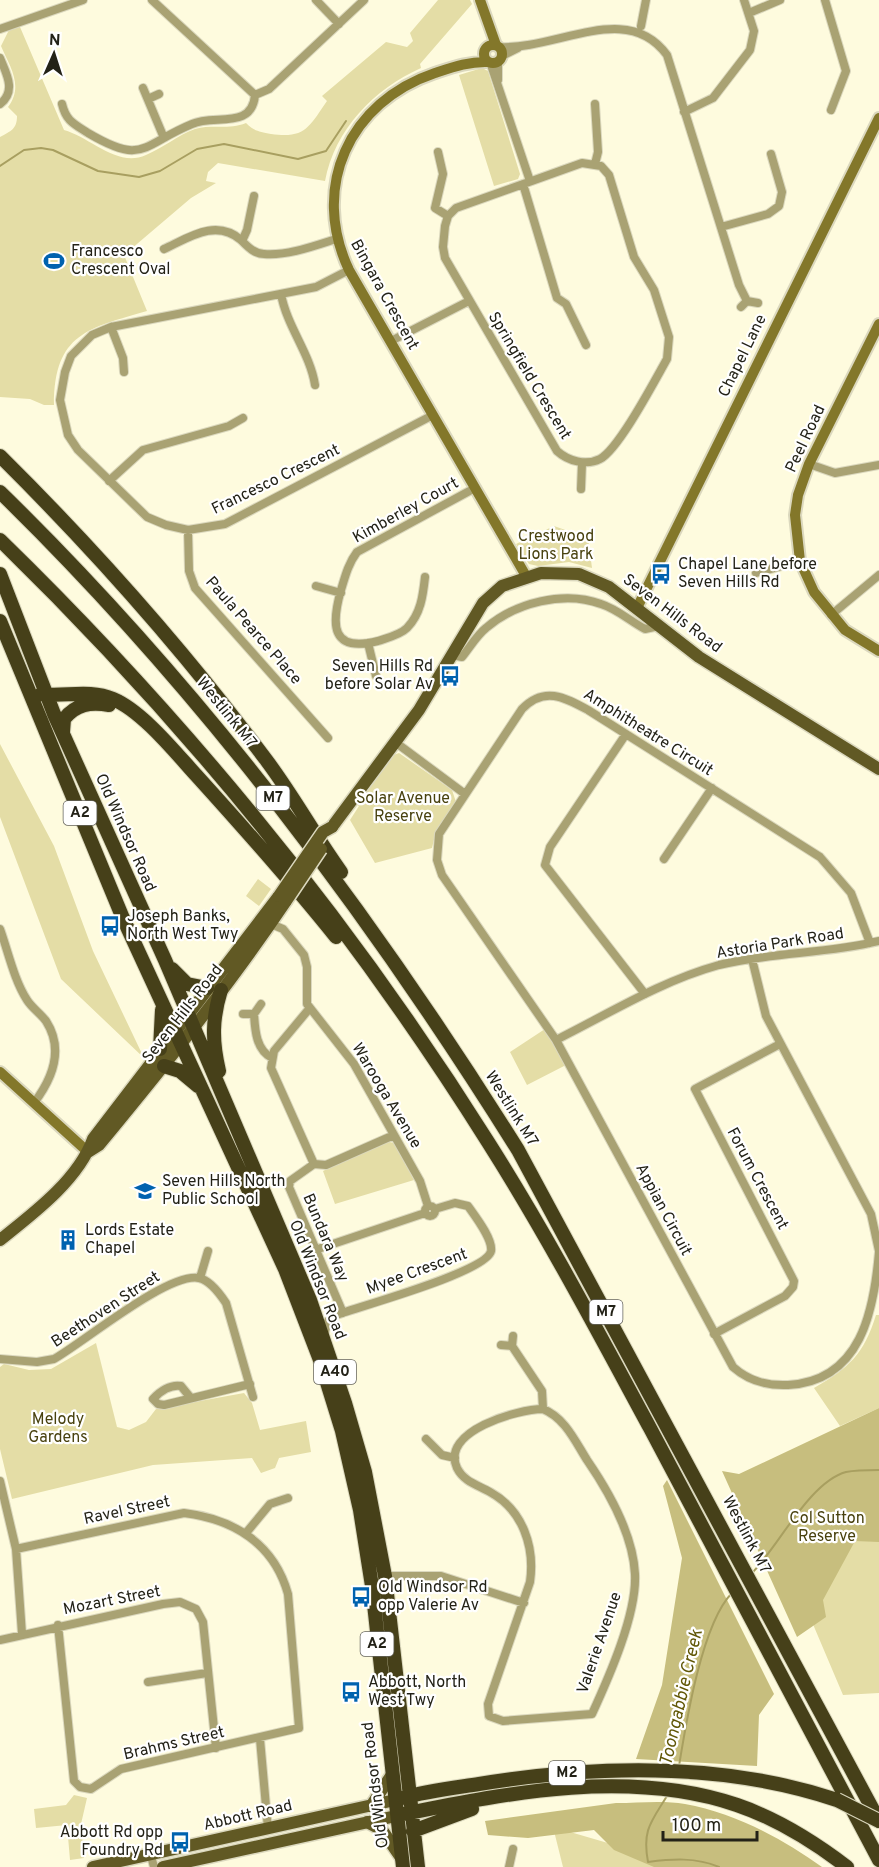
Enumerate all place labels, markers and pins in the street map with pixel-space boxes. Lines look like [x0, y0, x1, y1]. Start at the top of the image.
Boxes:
place label: Francesco Crescent Oval [71, 242, 170, 280]
sports icon: Francesco Crescent Oval [42, 249, 66, 273]
place label: Chapel Lane before Seven Hills Rd [678, 555, 817, 593]
bus stop icon: Chapel Lane before Seven Hills Rd [649, 562, 673, 586]
place label: Seven Hills Rd before Solar Av [325, 657, 433, 695]
bus stop icon: Seven Hills Rd before Solar Av [438, 664, 462, 688]
place label: Joseph Banks, North West Twy [127, 907, 239, 945]
bus stop icon: Joseph Banks, North West Twy [98, 914, 122, 938]
place label: Seven Hills North Public School [162, 1172, 286, 1210]
school or university icon: Seven Hills North Public School [133, 1179, 157, 1203]
place label: Lords Estate Chapel [85, 1221, 174, 1259]
building icon: Lords Estate Chapel [56, 1228, 80, 1252]
place label: Old Windsor Rd opp Valerie Av [378, 1578, 487, 1616]
bus stop icon: Old Windsor Rd opp Valerie Av [349, 1585, 373, 1609]
place label: Abbott, North West Twy [368, 1673, 466, 1711]
bus stop icon: Abbott, North West Twy [339, 1680, 363, 1704]
place label: Abbott Rd opp Foundry Rd [60, 1823, 163, 1861]
bus stop icon: Abbott Rd opp Foundry Rd [168, 1830, 192, 1854]

